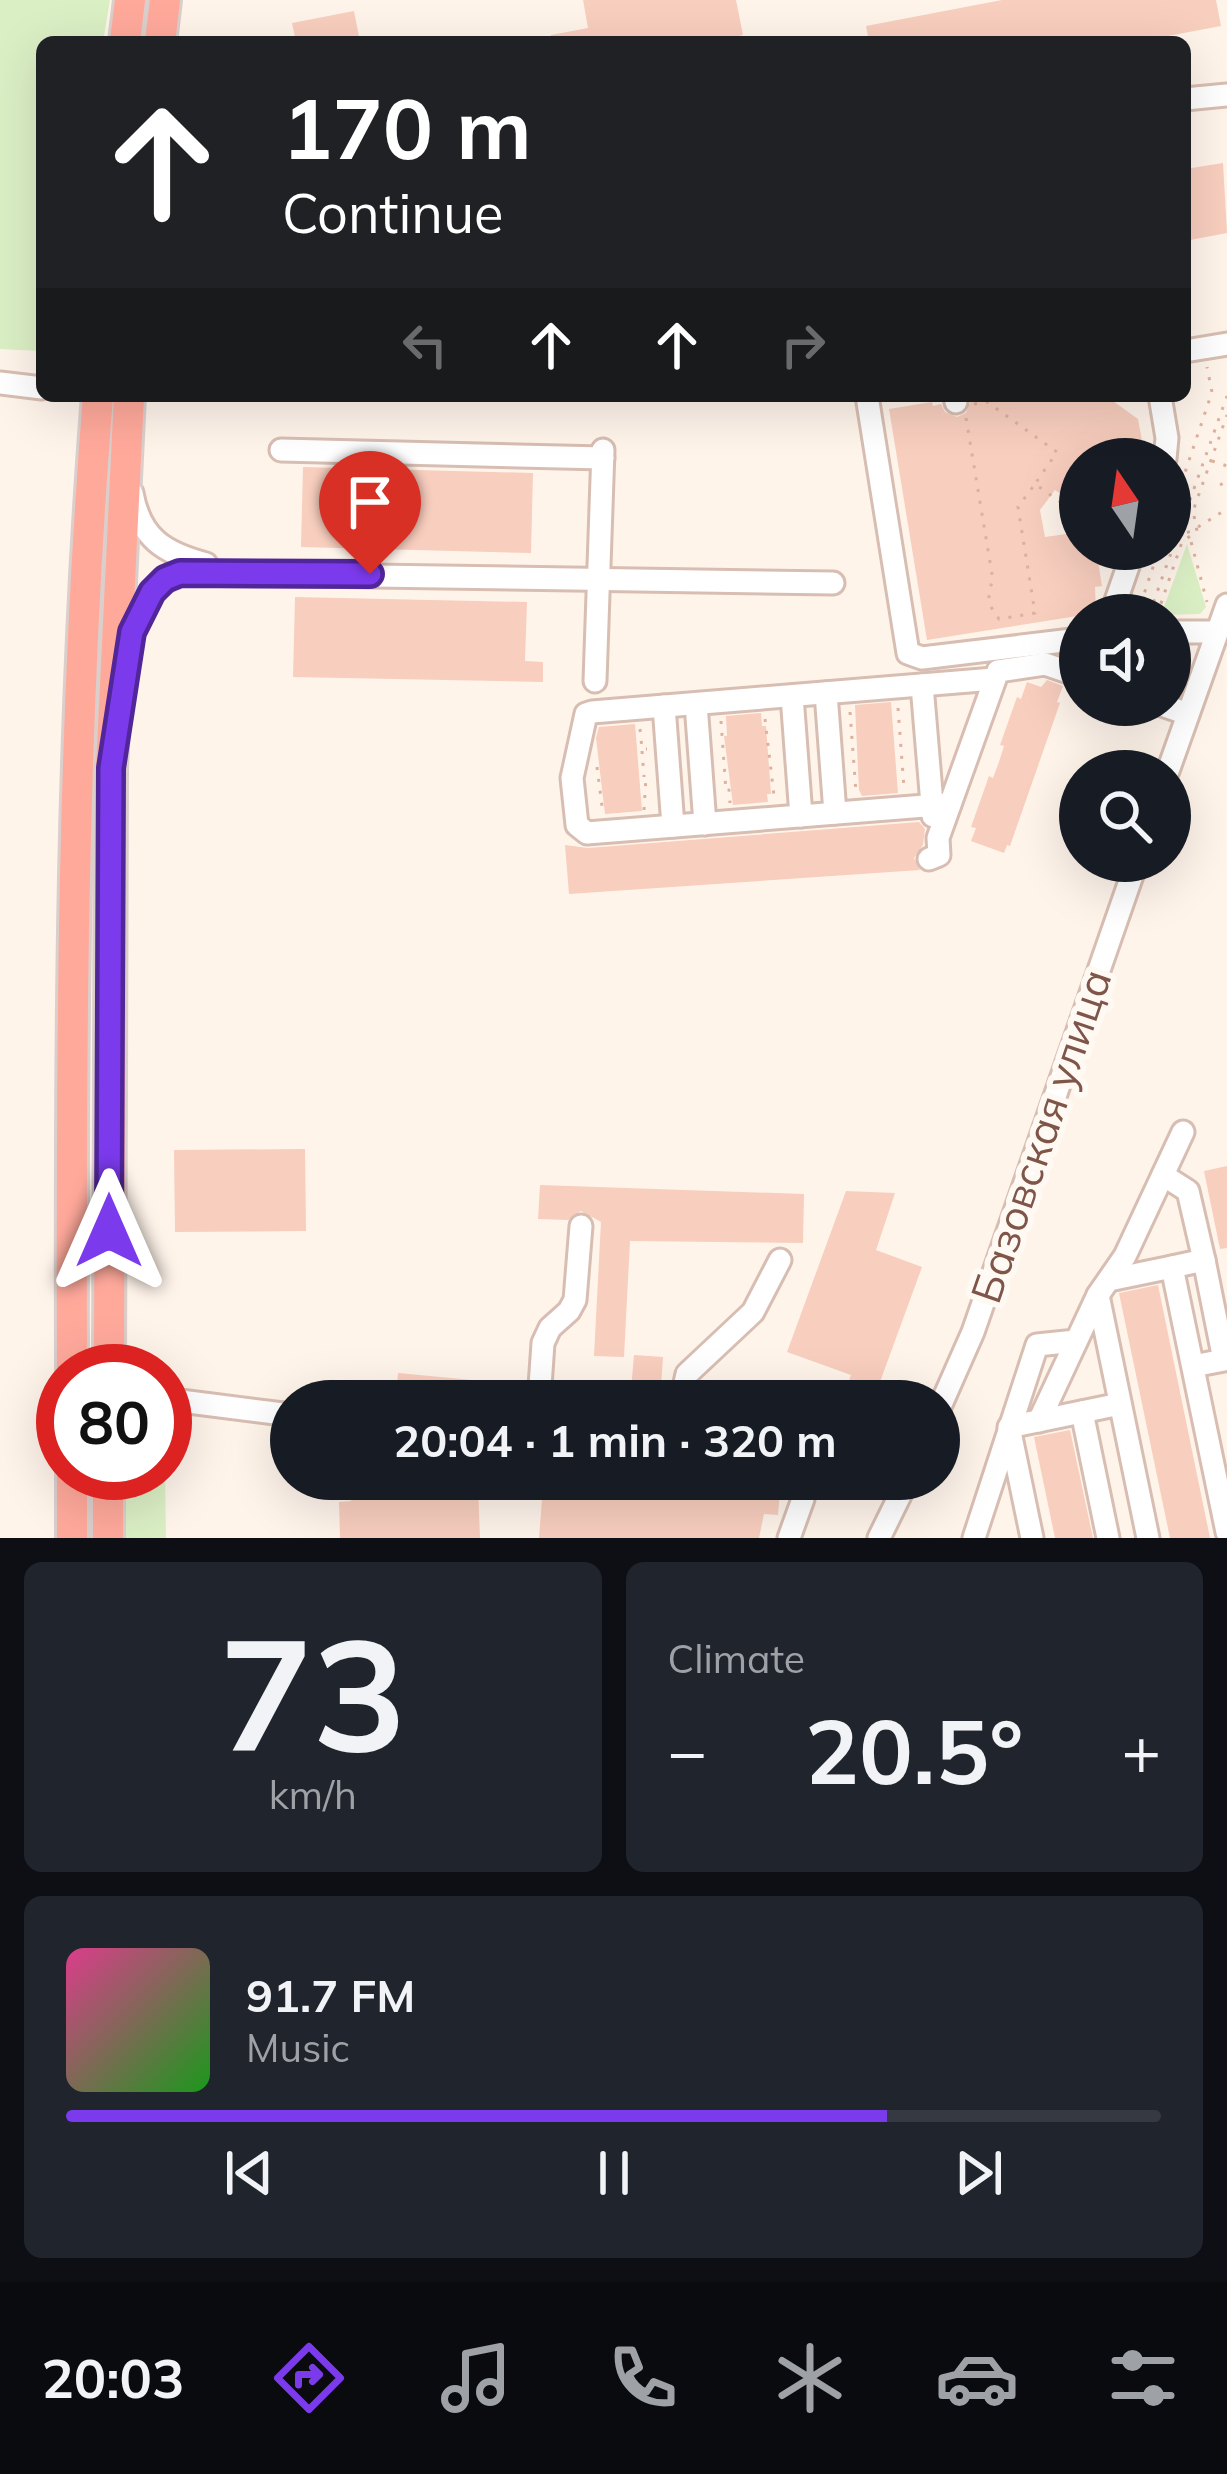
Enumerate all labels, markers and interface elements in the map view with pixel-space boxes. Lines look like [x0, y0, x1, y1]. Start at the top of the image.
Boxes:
text: 170 m [282, 75, 532, 180]
icon: ahead [84, 84, 240, 240]
text: Continue [282, 179, 503, 247]
icon: left [392, 312, 458, 378]
icon: ahead [518, 312, 584, 378]
icon: ahead [644, 312, 710, 378]
icon: right [770, 312, 836, 378]
north arrow [1059, 438, 1191, 570]
map controls [1059, 438, 1191, 882]
pin [319, 451, 421, 574]
icon: arrive [337, 469, 403, 535]
button: sound [1059, 594, 1191, 726]
button: search [1059, 750, 1191, 882]
street label: Базовская улица [959, 962, 1122, 1309]
position arrow [46, 1168, 172, 1294]
speed limit sign: 80 [36, 1344, 192, 1500]
text: 20:04 · 1 min · 320 m [393, 1412, 837, 1468]
text: 73 [219, 1594, 406, 1790]
text: Climate [668, 1634, 805, 1683]
text: 20.5° [805, 1694, 1023, 1807]
text: − [668, 1709, 707, 1792]
text: + [1121, 1709, 1161, 1792]
text: km/h [269, 1770, 357, 1819]
text: 91.7 FM [246, 1967, 415, 2023]
text: Music [246, 2023, 350, 2072]
icon: previous [216, 2140, 282, 2206]
icon: pause [581, 2140, 647, 2206]
icon: next [946, 2140, 1012, 2206]
icon: directions [267, 2336, 351, 2420]
icon: music [434, 2336, 518, 2420]
icon: phone [601, 2336, 685, 2420]
icon: climate [768, 2336, 852, 2420]
icon: car [935, 2336, 1019, 2420]
icon: filters [1101, 2336, 1185, 2420]
text: 20:03 [41, 2344, 184, 2412]

